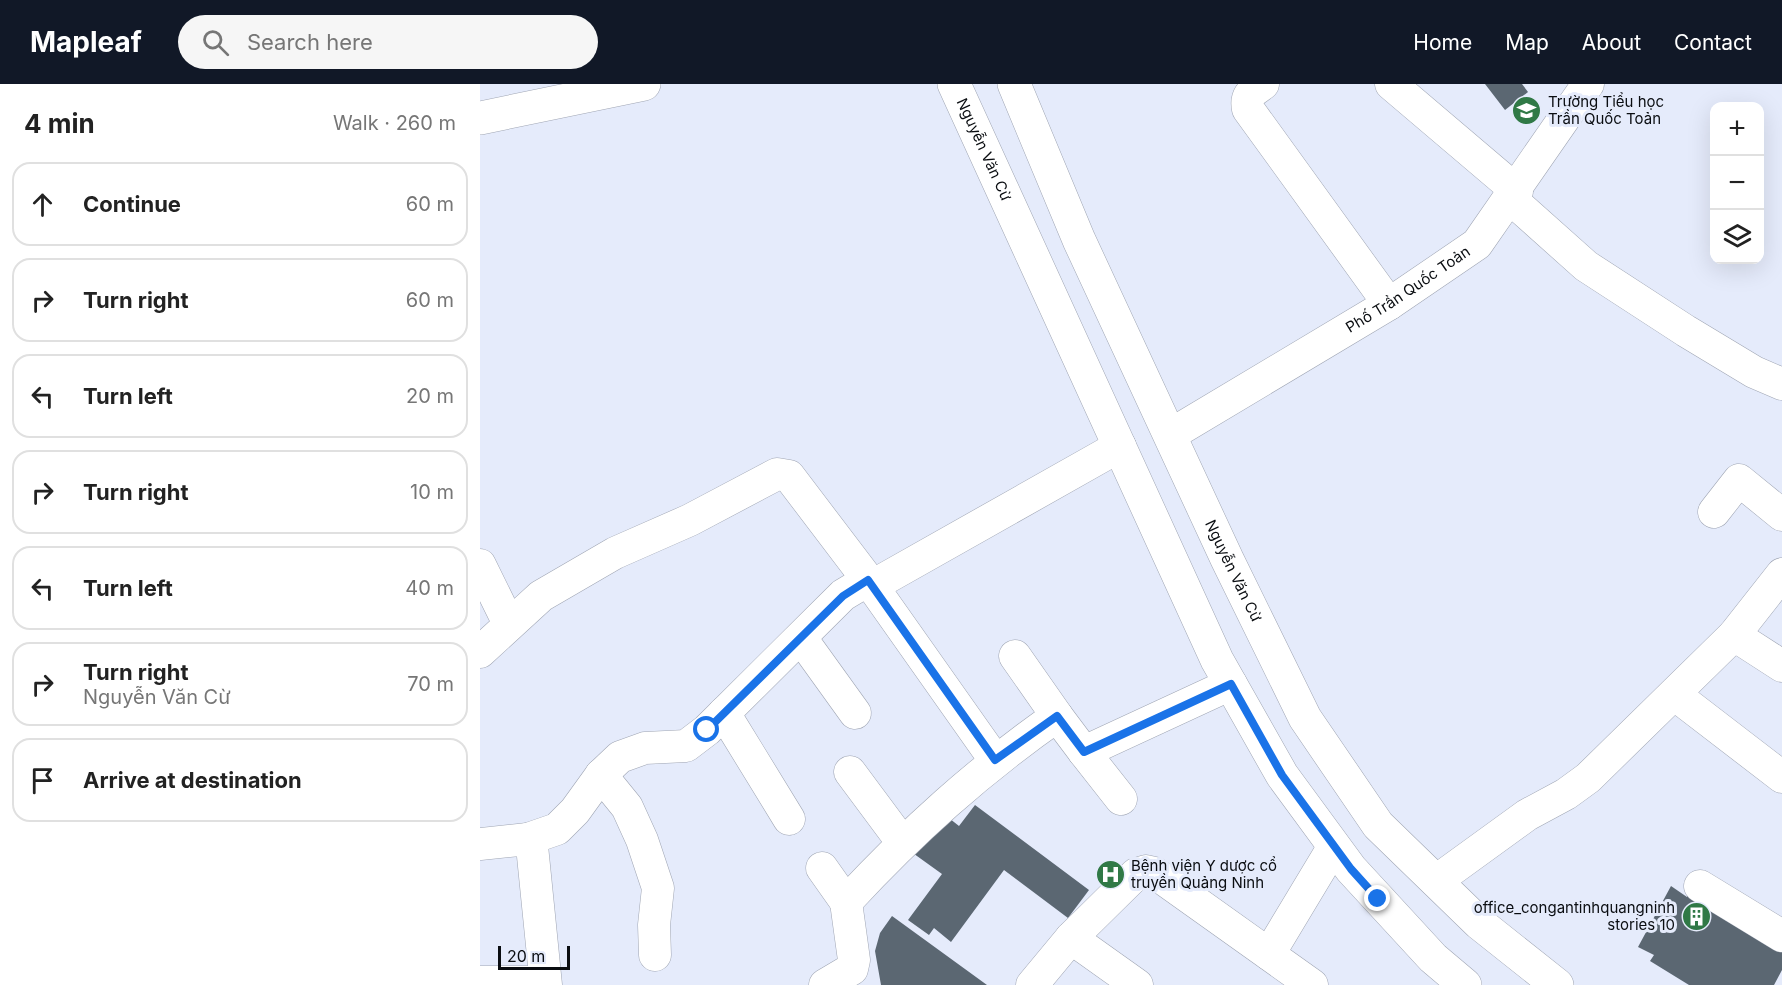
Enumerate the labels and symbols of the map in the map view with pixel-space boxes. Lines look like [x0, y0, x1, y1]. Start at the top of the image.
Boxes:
place label: Trường Tiểu học Trần Quốc Toản [1548, 92, 1664, 128]
street label: Nguyễn Văn Cừ [953, 95, 1016, 204]
school or university icon: Trường Tiểu học Trần Quốc Toản [1511, 95, 1543, 127]
street label: Phố Trần Quốc Toản [1342, 242, 1474, 337]
street label: Nguyễn Văn Cừ [1201, 517, 1266, 625]
route start [693, 716, 719, 742]
place label: Bệnh viện Y dược cổ truyền Quảng Ninh [1131, 856, 1277, 892]
hospital icon: Bệnh viện Y dược cổ truyền Quảng Ninh [1094, 859, 1126, 891]
route end [1364, 885, 1390, 911]
place label: office_congantinhquangninh stories 10 [1474, 898, 1675, 934]
building icon: office_congantinhquangninh stories 10 [1680, 901, 1712, 933]
scale bar [498, 943, 570, 970]

